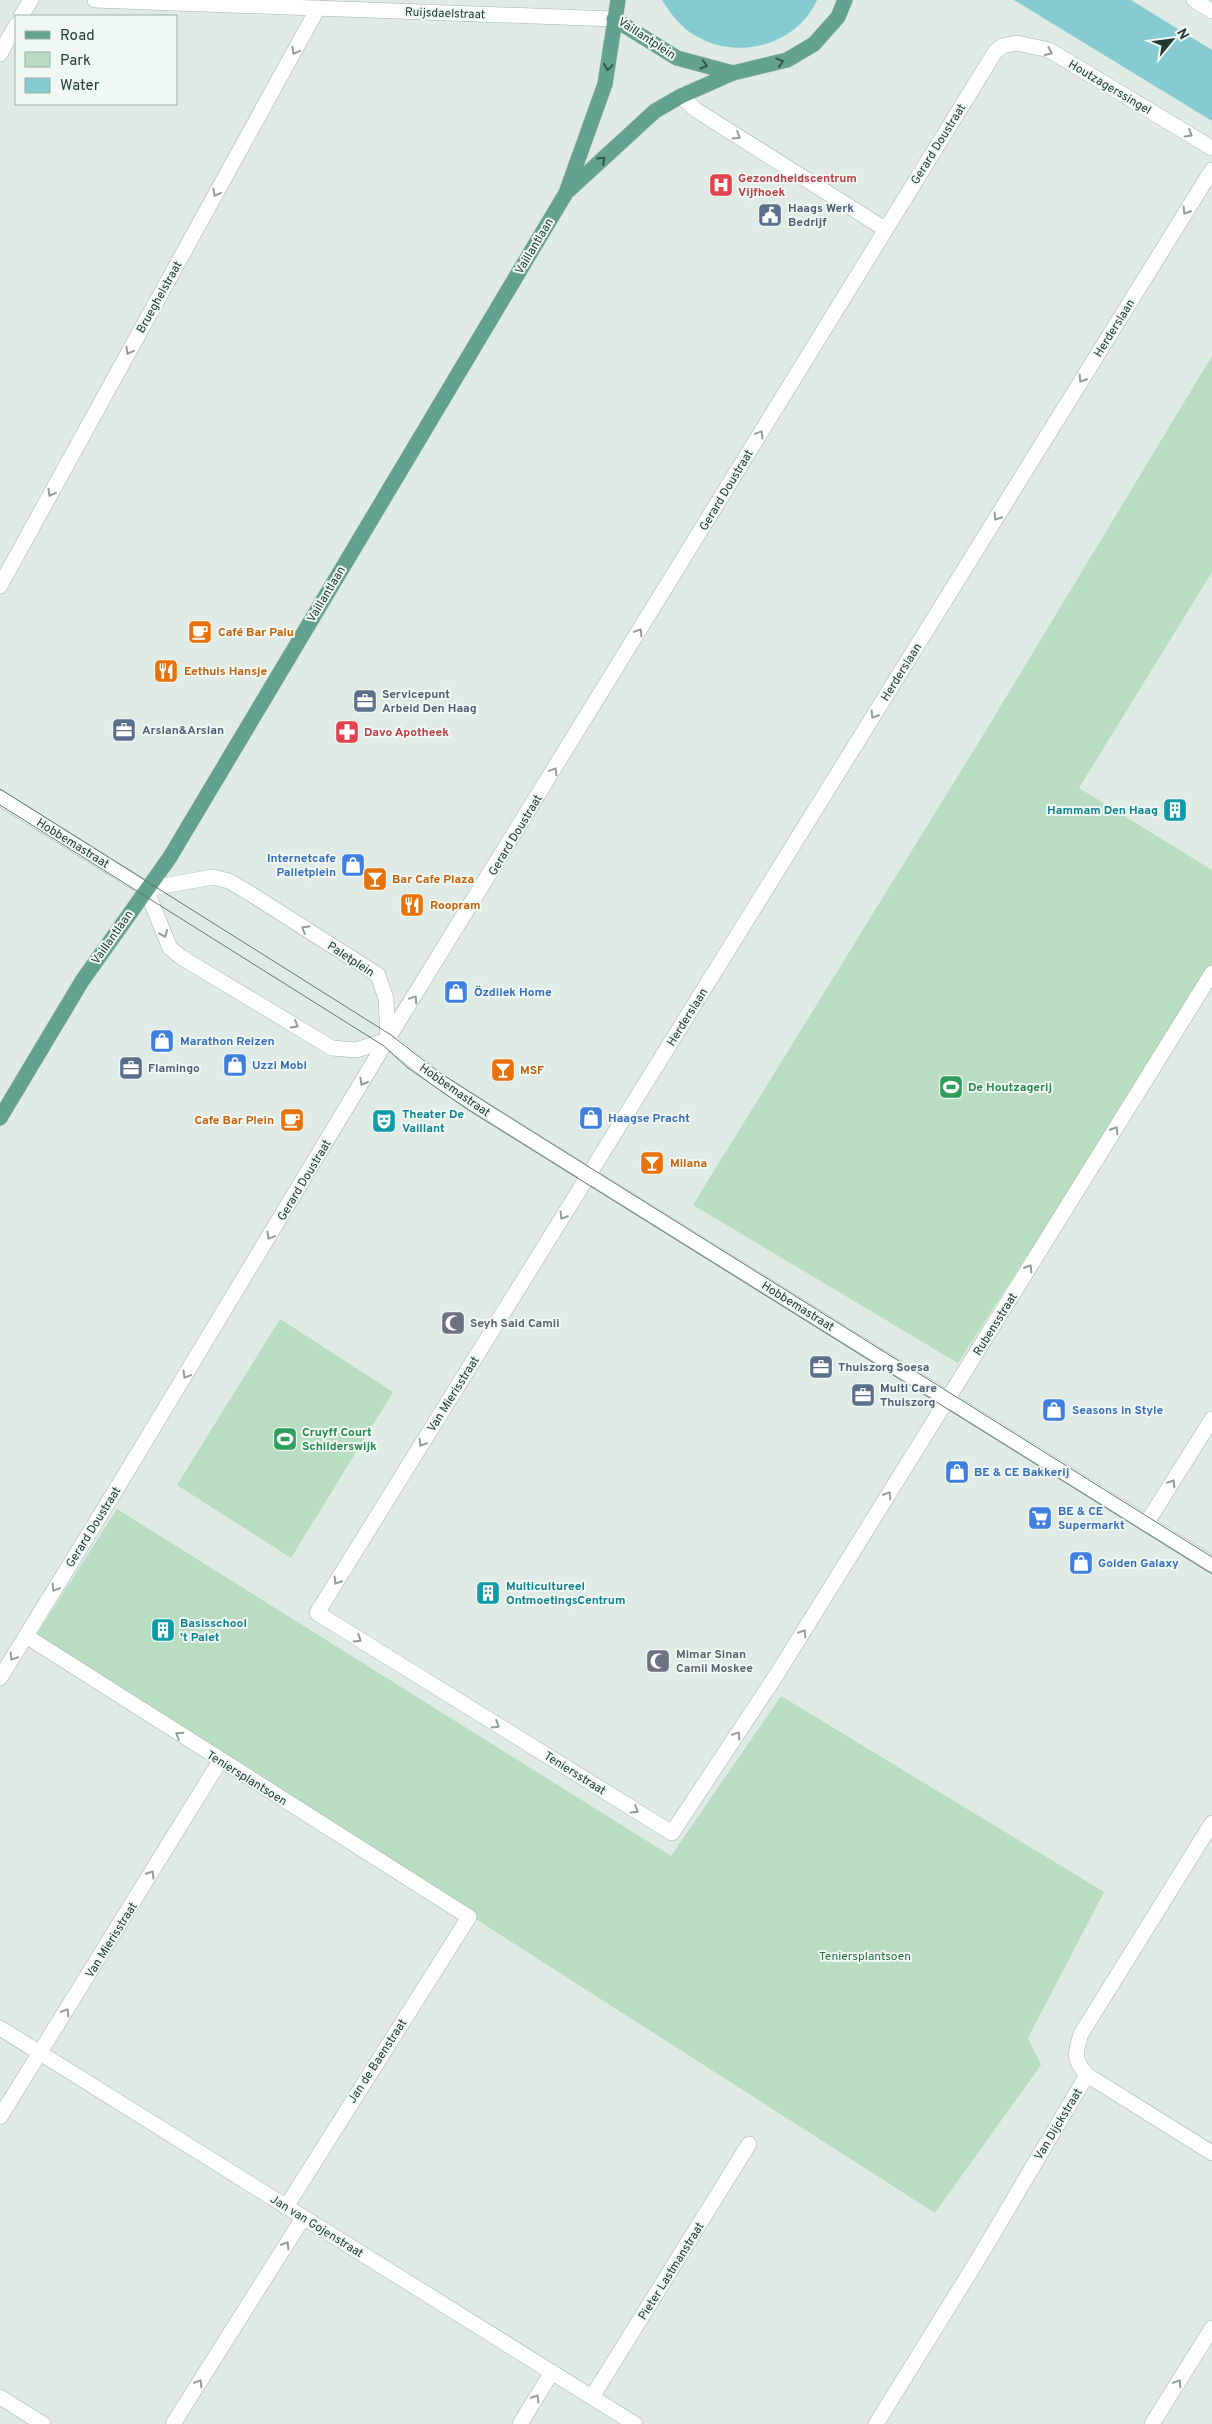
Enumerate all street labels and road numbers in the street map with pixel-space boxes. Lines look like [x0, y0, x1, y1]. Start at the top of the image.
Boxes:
street label: Ruijsdaelstraat [405, 5, 485, 23]
street label: Vaillantplein [614, 14, 678, 63]
street label: Houtzagerssingel [1065, 57, 1154, 119]
street label: Gerard Doustraat [908, 101, 970, 188]
street label: Vaillantlaan [512, 216, 558, 278]
street label: Brueghelstraat [133, 259, 186, 336]
street label: Herderslaan [1091, 296, 1139, 361]
street label: Gerard Doustraat [696, 447, 757, 534]
street label: Vaillantlaan [304, 564, 350, 626]
street label: Herderslaan [878, 640, 926, 705]
street label: Gerard Doustraat [485, 792, 546, 879]
street label: Hobbemastraat [33, 815, 112, 873]
street label: Vaillantlaan [88, 907, 137, 968]
street label: Paletplein [324, 939, 377, 981]
street label: Herderslaan [664, 985, 712, 1050]
street label: Hobbemastraat [416, 1060, 493, 1121]
street label: Gerard Doustraat [274, 1137, 335, 1224]
street label: Hobbemastraat [758, 1278, 837, 1336]
street label: Rubensstraat [970, 1290, 1022, 1359]
street label: Van Mierisstraat [424, 1354, 484, 1436]
street label: Gerard Doustraat [63, 1484, 125, 1571]
street label: Teniersplantsoen [203, 1748, 290, 1810]
street label: Teniersstraat [541, 1748, 608, 1799]
street label: Van Mierisstraat [82, 1900, 142, 1982]
street label: Jan de Baenstraat [345, 2016, 411, 2107]
street label: Van Dijckstraat [1031, 2086, 1087, 2163]
street label: Jan van Gojenstraat [267, 2192, 366, 2262]
street label: Pieter Lastmanstraat [635, 2220, 708, 2323]

